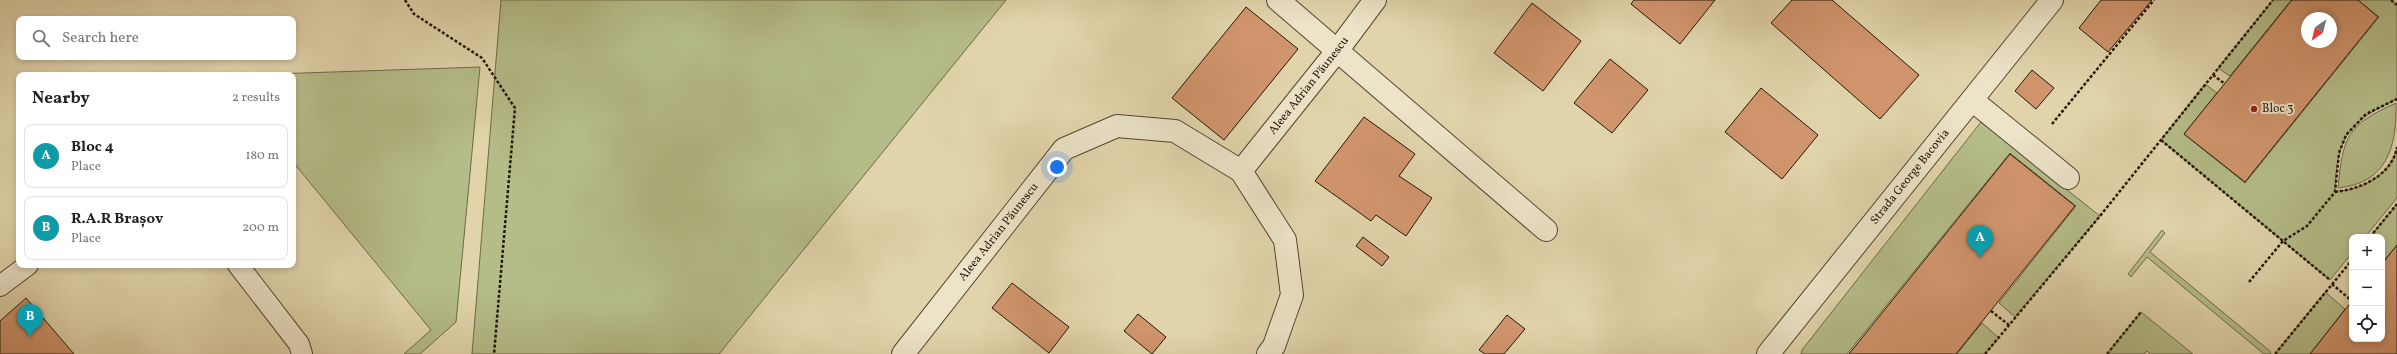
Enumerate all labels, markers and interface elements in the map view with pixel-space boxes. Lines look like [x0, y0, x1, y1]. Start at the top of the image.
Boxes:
north arrow [2301, 12, 2337, 48]
search box [16, 16, 296, 60]
icon: search [30, 27, 52, 49]
text: Search here [62, 28, 139, 49]
street label: Aleea Adrian Păunescu [1265, 33, 1353, 138]
text: Nearby [32, 87, 90, 110]
text: 2 results [232, 89, 280, 107]
place label: Bloc 3 [2262, 101, 2293, 117]
marker: Bloc 3 [2249, 104, 2259, 114]
street label: Strada George Bacovia [1867, 126, 1953, 228]
text: Bloc 4 [71, 137, 114, 158]
text: A [41, 147, 51, 165]
text: 180 m [245, 147, 279, 165]
your location [1047, 157, 1067, 177]
text: Place [71, 158, 101, 176]
street label: Aleea Adrian Păunescu [955, 179, 1043, 285]
text: R.A.R Brașov [71, 209, 163, 230]
text: B [42, 219, 50, 237]
text: 200 m [242, 219, 279, 237]
pin: A [1967, 225, 1993, 258]
text: Place [71, 230, 101, 248]
map controls [2349, 234, 2385, 342]
button: + [2349, 234, 2385, 270]
button: − [2349, 270, 2385, 306]
pin: B [17, 304, 43, 337]
button: locate [2349, 306, 2385, 342]

